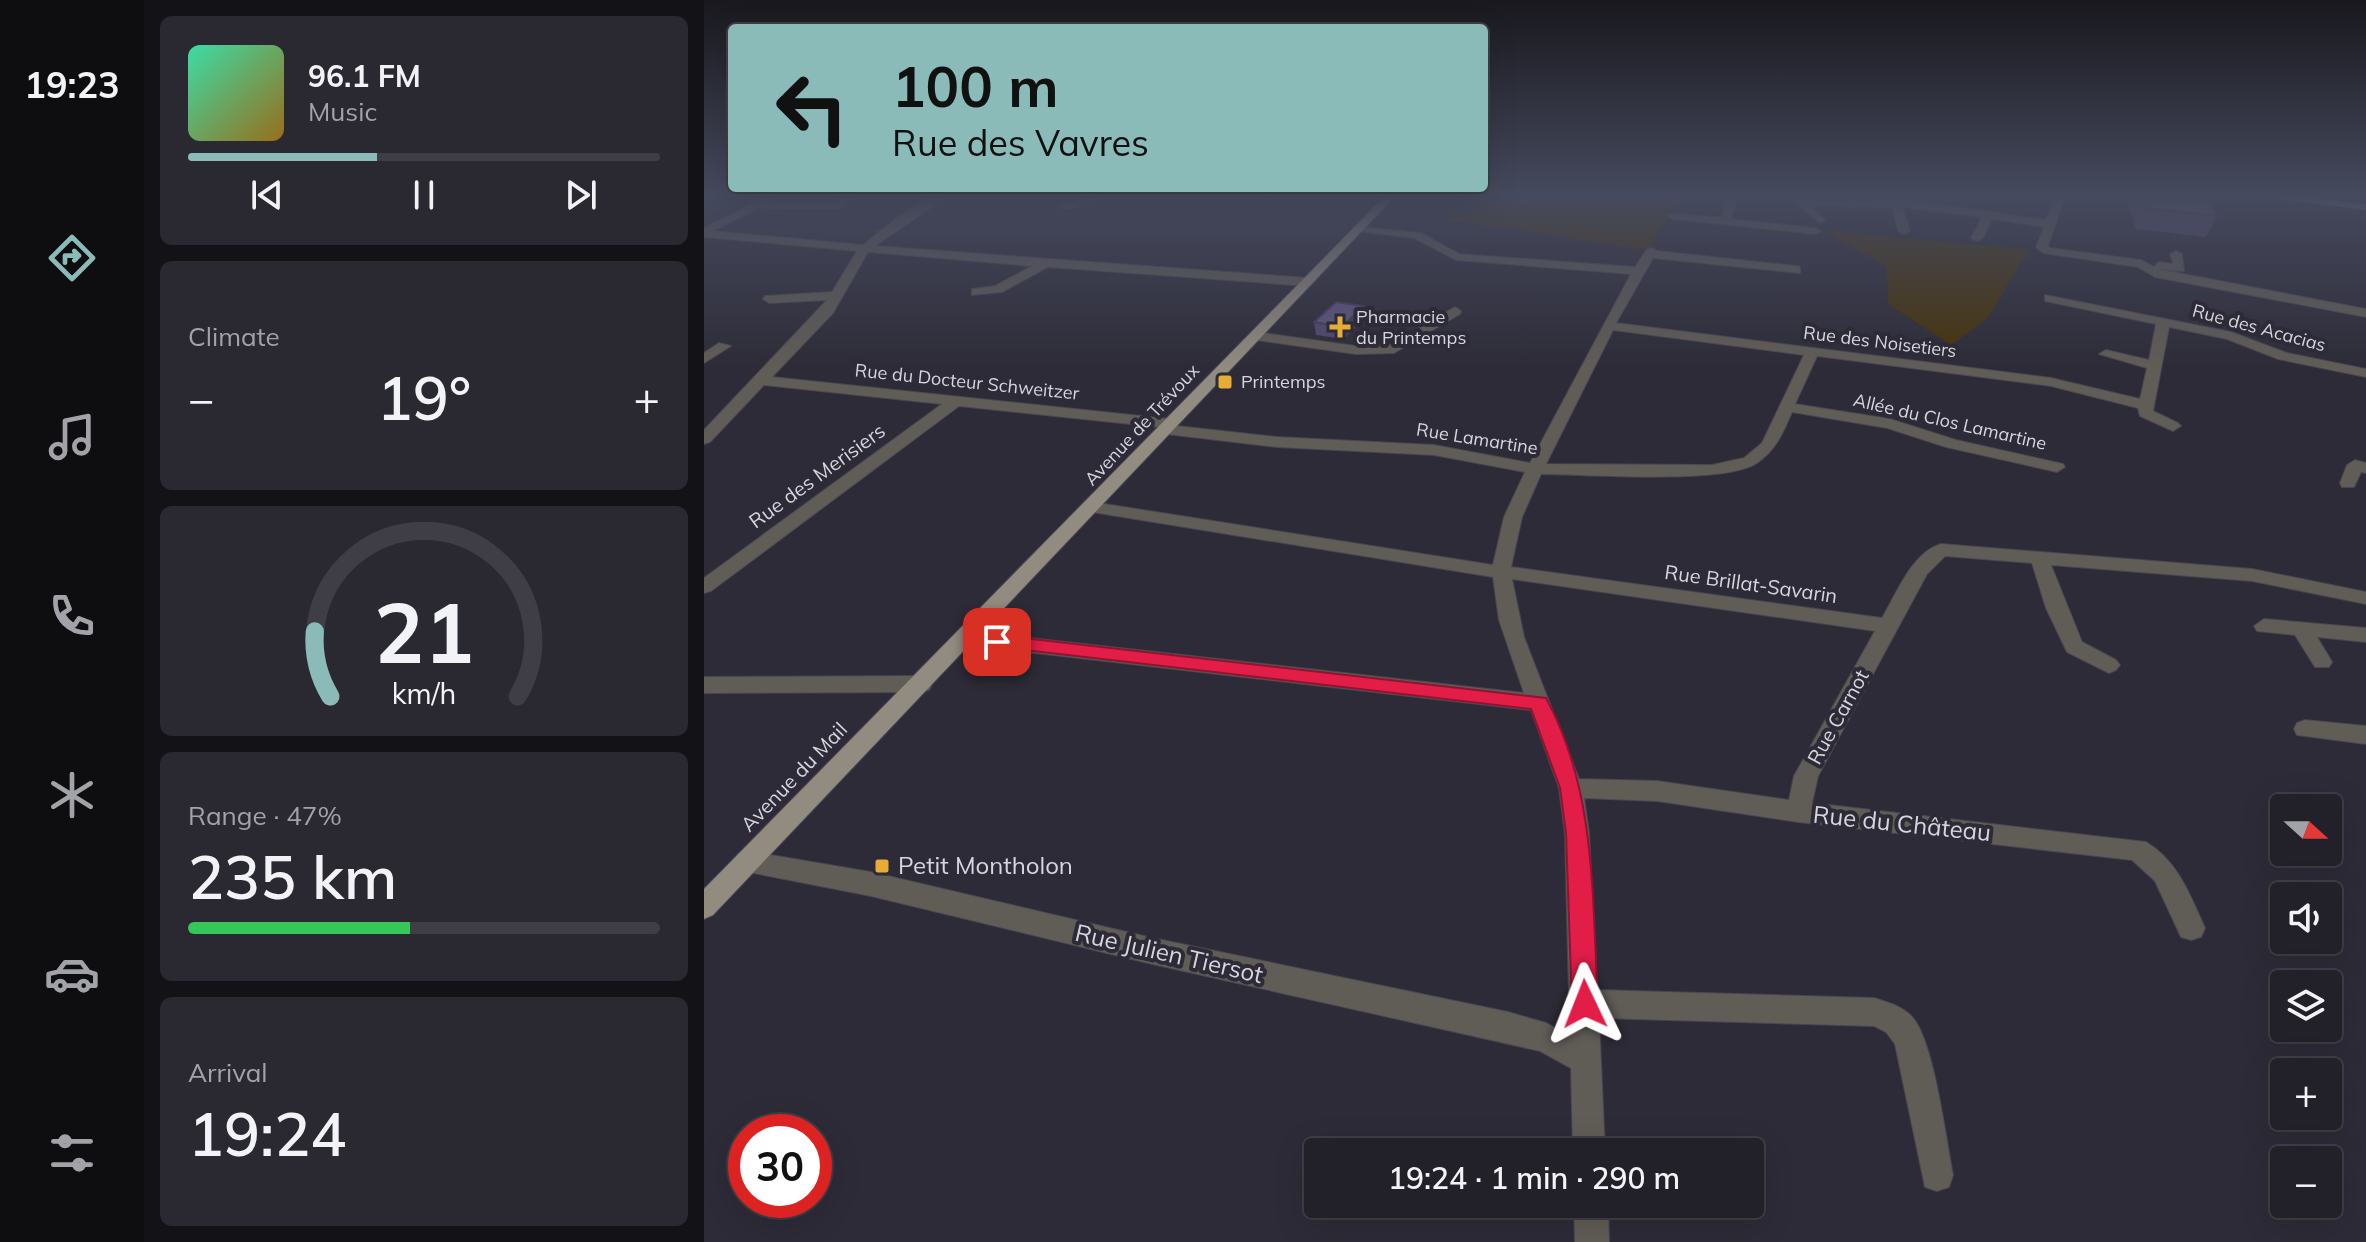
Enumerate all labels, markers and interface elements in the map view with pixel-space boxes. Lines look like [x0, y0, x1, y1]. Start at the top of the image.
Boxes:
text: 100 m [892, 51, 1059, 121]
icon: left [760, 56, 864, 160]
text: 96.1 FM [308, 57, 421, 95]
text: 19:23 [24, 62, 120, 107]
text: Music [308, 95, 377, 128]
text: Rue des Vavres [892, 120, 1149, 165]
icon: previous [245, 173, 289, 217]
icon: pause [402, 173, 446, 217]
icon: next [559, 173, 603, 217]
icon: directions [44, 230, 100, 286]
street label: Rue des Acacias [2190, 299, 2328, 356]
place label: Pharmacie du Printemps [1356, 305, 1466, 349]
marker: Pharmacie du Printemps [1331, 318, 1349, 336]
text: Climate [188, 320, 280, 353]
street label: Rue des Noisetiers [1802, 321, 1958, 362]
street label: Rue du Docteur Schweitzer [854, 358, 1081, 405]
street label: Avenue de Trévoux [1079, 359, 1204, 490]
text: 19° [377, 360, 471, 435]
place label: Printemps [1241, 370, 1326, 393]
text: − [188, 371, 214, 426]
text: + [634, 371, 660, 426]
marker: Printemps [1216, 373, 1234, 391]
street label: Allée du Clos Lamartine [1851, 388, 2049, 455]
icon: music [44, 409, 100, 465]
street label: Rue des Merisiers [744, 418, 890, 533]
street label: Rue Lamartine [1415, 418, 1539, 459]
street label: Rue Brillat-Savarin [1663, 559, 1839, 608]
text: 21 [374, 579, 474, 684]
icon: phone [44, 588, 100, 644]
pin [963, 608, 1031, 676]
icon: arrive [975, 620, 1019, 664]
street label: Rue Carnot [1801, 665, 1874, 768]
text: km/h [392, 675, 456, 711]
street label: Avenue du Mail [735, 717, 852, 837]
icon: climate [44, 767, 100, 823]
north arrow [2270, 794, 2342, 866]
map controls [2270, 794, 2342, 1218]
text: Range · 47% [188, 799, 342, 832]
street label: Rue du Château [1812, 799, 1993, 847]
text: 235 km [188, 839, 397, 914]
place label: Petit Montholon [898, 850, 1073, 880]
marker: Petit Montholon [873, 857, 891, 875]
button: sound [2270, 882, 2342, 954]
street label: Rue Julien Tiersot [1072, 917, 1266, 989]
icon: car [44, 946, 100, 1002]
position arrow [1543, 962, 1627, 1046]
button: layers [2270, 970, 2342, 1042]
text: Arrival [188, 1056, 268, 1089]
button: + [2270, 1058, 2342, 1130]
text: 19:24 [188, 1096, 346, 1171]
speed limit sign: 30 [728, 1114, 832, 1218]
icon: filters [44, 1125, 100, 1181]
button: − [2270, 1146, 2342, 1218]
text: 19:24 · 1 min · 290 m [1388, 1159, 1680, 1197]

